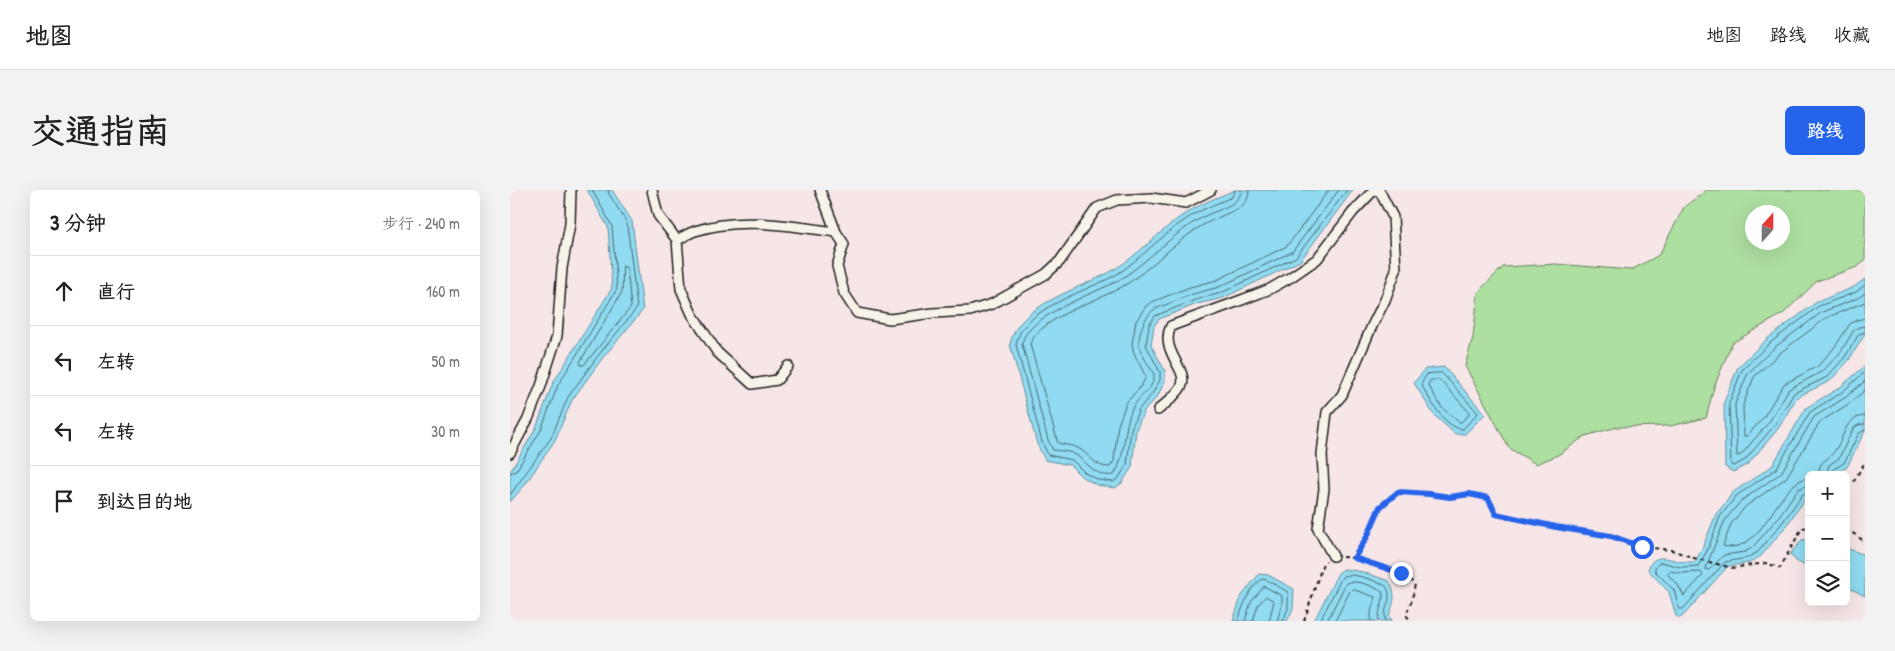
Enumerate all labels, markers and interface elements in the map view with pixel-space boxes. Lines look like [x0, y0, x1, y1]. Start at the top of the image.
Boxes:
text: 地图 [25, 19, 73, 51]
text: 地图 [1706, 22, 1742, 47]
text: 路线 [1770, 22, 1806, 47]
text: 收藏 [1834, 22, 1870, 47]
button: 路线 [1785, 106, 1865, 155]
text: 交通指南 [30, 107, 170, 154]
north arrow [1745, 205, 1790, 250]
text: 3 分钟 [50, 208, 106, 237]
text: 步行 · 240 m [382, 212, 460, 234]
icon: ahead [50, 277, 78, 305]
text: 直行 [97, 278, 135, 304]
text: 160 m [426, 280, 460, 302]
icon: left [50, 347, 78, 375]
text: 左转 [97, 348, 135, 374]
text: 50 m [432, 350, 460, 372]
icon: left [50, 417, 78, 445]
text: 左转 [97, 418, 135, 444]
text: 30 m [431, 420, 460, 442]
map controls [1805, 471, 1850, 606]
button: + [1805, 471, 1850, 516]
icon: arrive [50, 487, 78, 515]
text: 到达目的地 [97, 488, 192, 514]
button: − [1805, 516, 1850, 561]
route start [1631, 536, 1654, 559]
button: layers [1805, 561, 1850, 606]
route end [1390, 562, 1413, 585]

